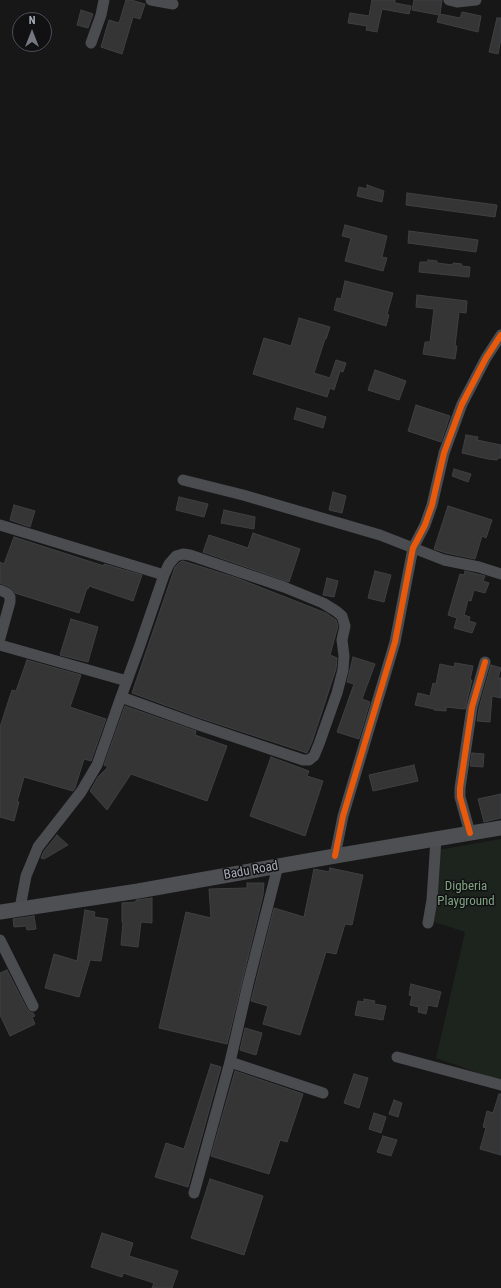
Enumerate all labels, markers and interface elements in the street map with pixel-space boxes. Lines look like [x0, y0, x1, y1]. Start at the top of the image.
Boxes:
north arrow [12, 12, 52, 52]
text: N [29, 14, 35, 27]
street label: Badu Road [222, 859, 280, 883]
park label: Digberia Playground [437, 879, 495, 910]

